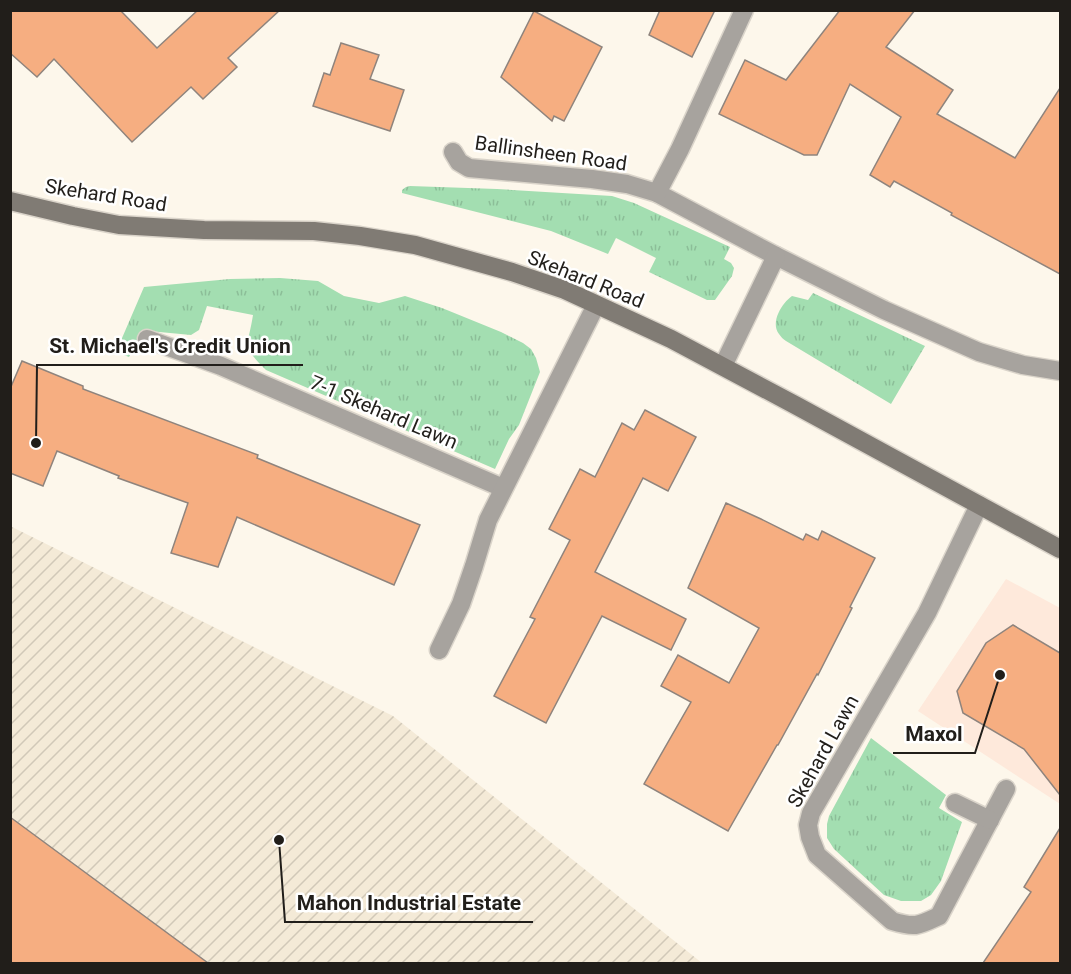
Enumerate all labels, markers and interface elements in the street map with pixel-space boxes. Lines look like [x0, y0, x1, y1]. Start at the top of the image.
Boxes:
street label: Ballinsheen Road [473, 130, 629, 176]
street label: Skehard Road [43, 174, 169, 216]
street label: Skehard Road [524, 245, 648, 313]
callout: St. Michael's Credit Union [37, 326, 303, 365]
text: St. Michael's Credit Union [49, 334, 291, 358]
street label: 7-1 Skehard Lawn [307, 370, 461, 454]
street label: Skehard Lawn [782, 691, 864, 811]
callout: Maxol [893, 714, 975, 753]
text: Maxol [905, 722, 963, 746]
callout: Mahon Industrial Estate [285, 883, 533, 922]
text: Mahon Industrial Estate [297, 891, 521, 915]

